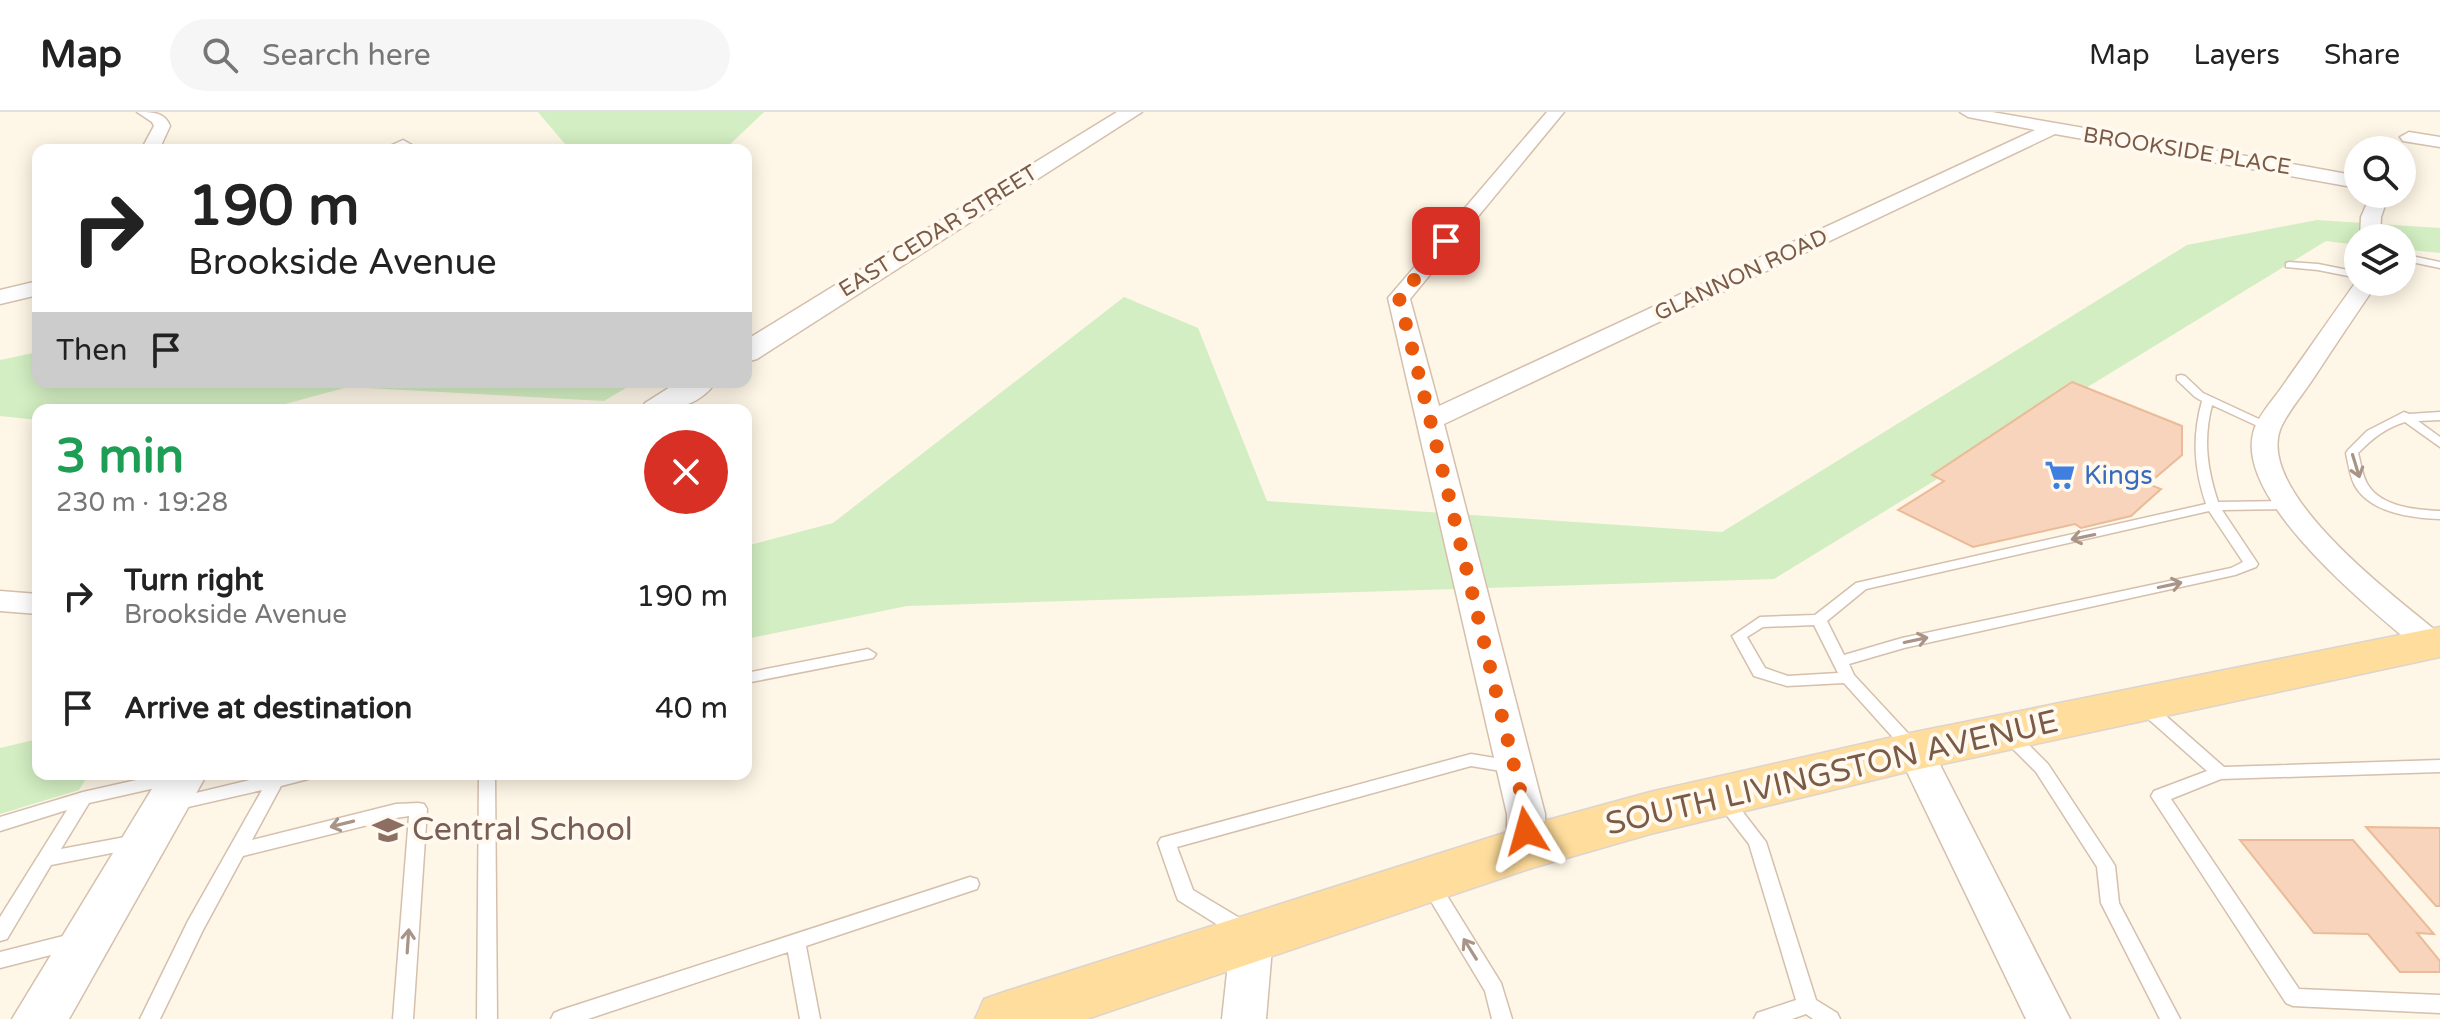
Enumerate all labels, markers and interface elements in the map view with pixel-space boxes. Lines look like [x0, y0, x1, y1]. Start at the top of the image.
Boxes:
search box [170, 19, 730, 91]
text: Map [40, 32, 122, 78]
icon: search [198, 33, 242, 77]
text: Search here [262, 37, 431, 74]
text: Map [2089, 38, 2150, 72]
text: Layers [2194, 38, 2280, 72]
text: Share [2324, 38, 2400, 72]
street label: BROOKSIDE PLACE [2081, 122, 2293, 180]
map controls [2344, 136, 2416, 296]
button: search [2344, 136, 2416, 208]
street label: EAST CEDAR STREET [834, 159, 1042, 303]
text: 190 m [188, 173, 359, 240]
icon: right [56, 176, 160, 280]
pin [1412, 207, 1480, 275]
icon: arrive [1424, 219, 1468, 263]
street label: GLANNON ROAD [1650, 223, 1832, 327]
button: layers [2344, 224, 2416, 296]
text: Brookside Avenue [188, 241, 497, 284]
icon: arrive [144, 328, 188, 372]
text: Then [56, 332, 128, 369]
text: 3 min [56, 428, 184, 486]
button: close [644, 430, 728, 514]
one-way arrow [2350, 453, 2364, 478]
supermarket icon: Kings [2043, 458, 2077, 492]
place label: Kings [2084, 460, 2153, 491]
text: 230 m · 19:28 [56, 487, 228, 518]
one-way arrow [2071, 530, 2096, 545]
text: Turn right [124, 562, 264, 599]
icon: right [56, 574, 100, 618]
one-way arrow [2156, 577, 2182, 592]
text: 190 m [636, 578, 728, 615]
text: Brookside Avenue [124, 599, 347, 630]
one-way arrow [1902, 632, 1928, 647]
icon: arrive [56, 686, 100, 730]
text: Arrive at destination [124, 690, 412, 727]
text: 40 m [655, 690, 728, 727]
street label: SOUTH LIVINGSTON AVENUE [1602, 702, 2062, 844]
position arrow [1484, 789, 1568, 873]
place label: Central School [412, 811, 633, 849]
school or university icon: Central School [371, 813, 405, 847]
one-way arrow [329, 818, 355, 833]
one-way arrow [401, 928, 416, 955]
one-way arrow [1461, 938, 1477, 961]

